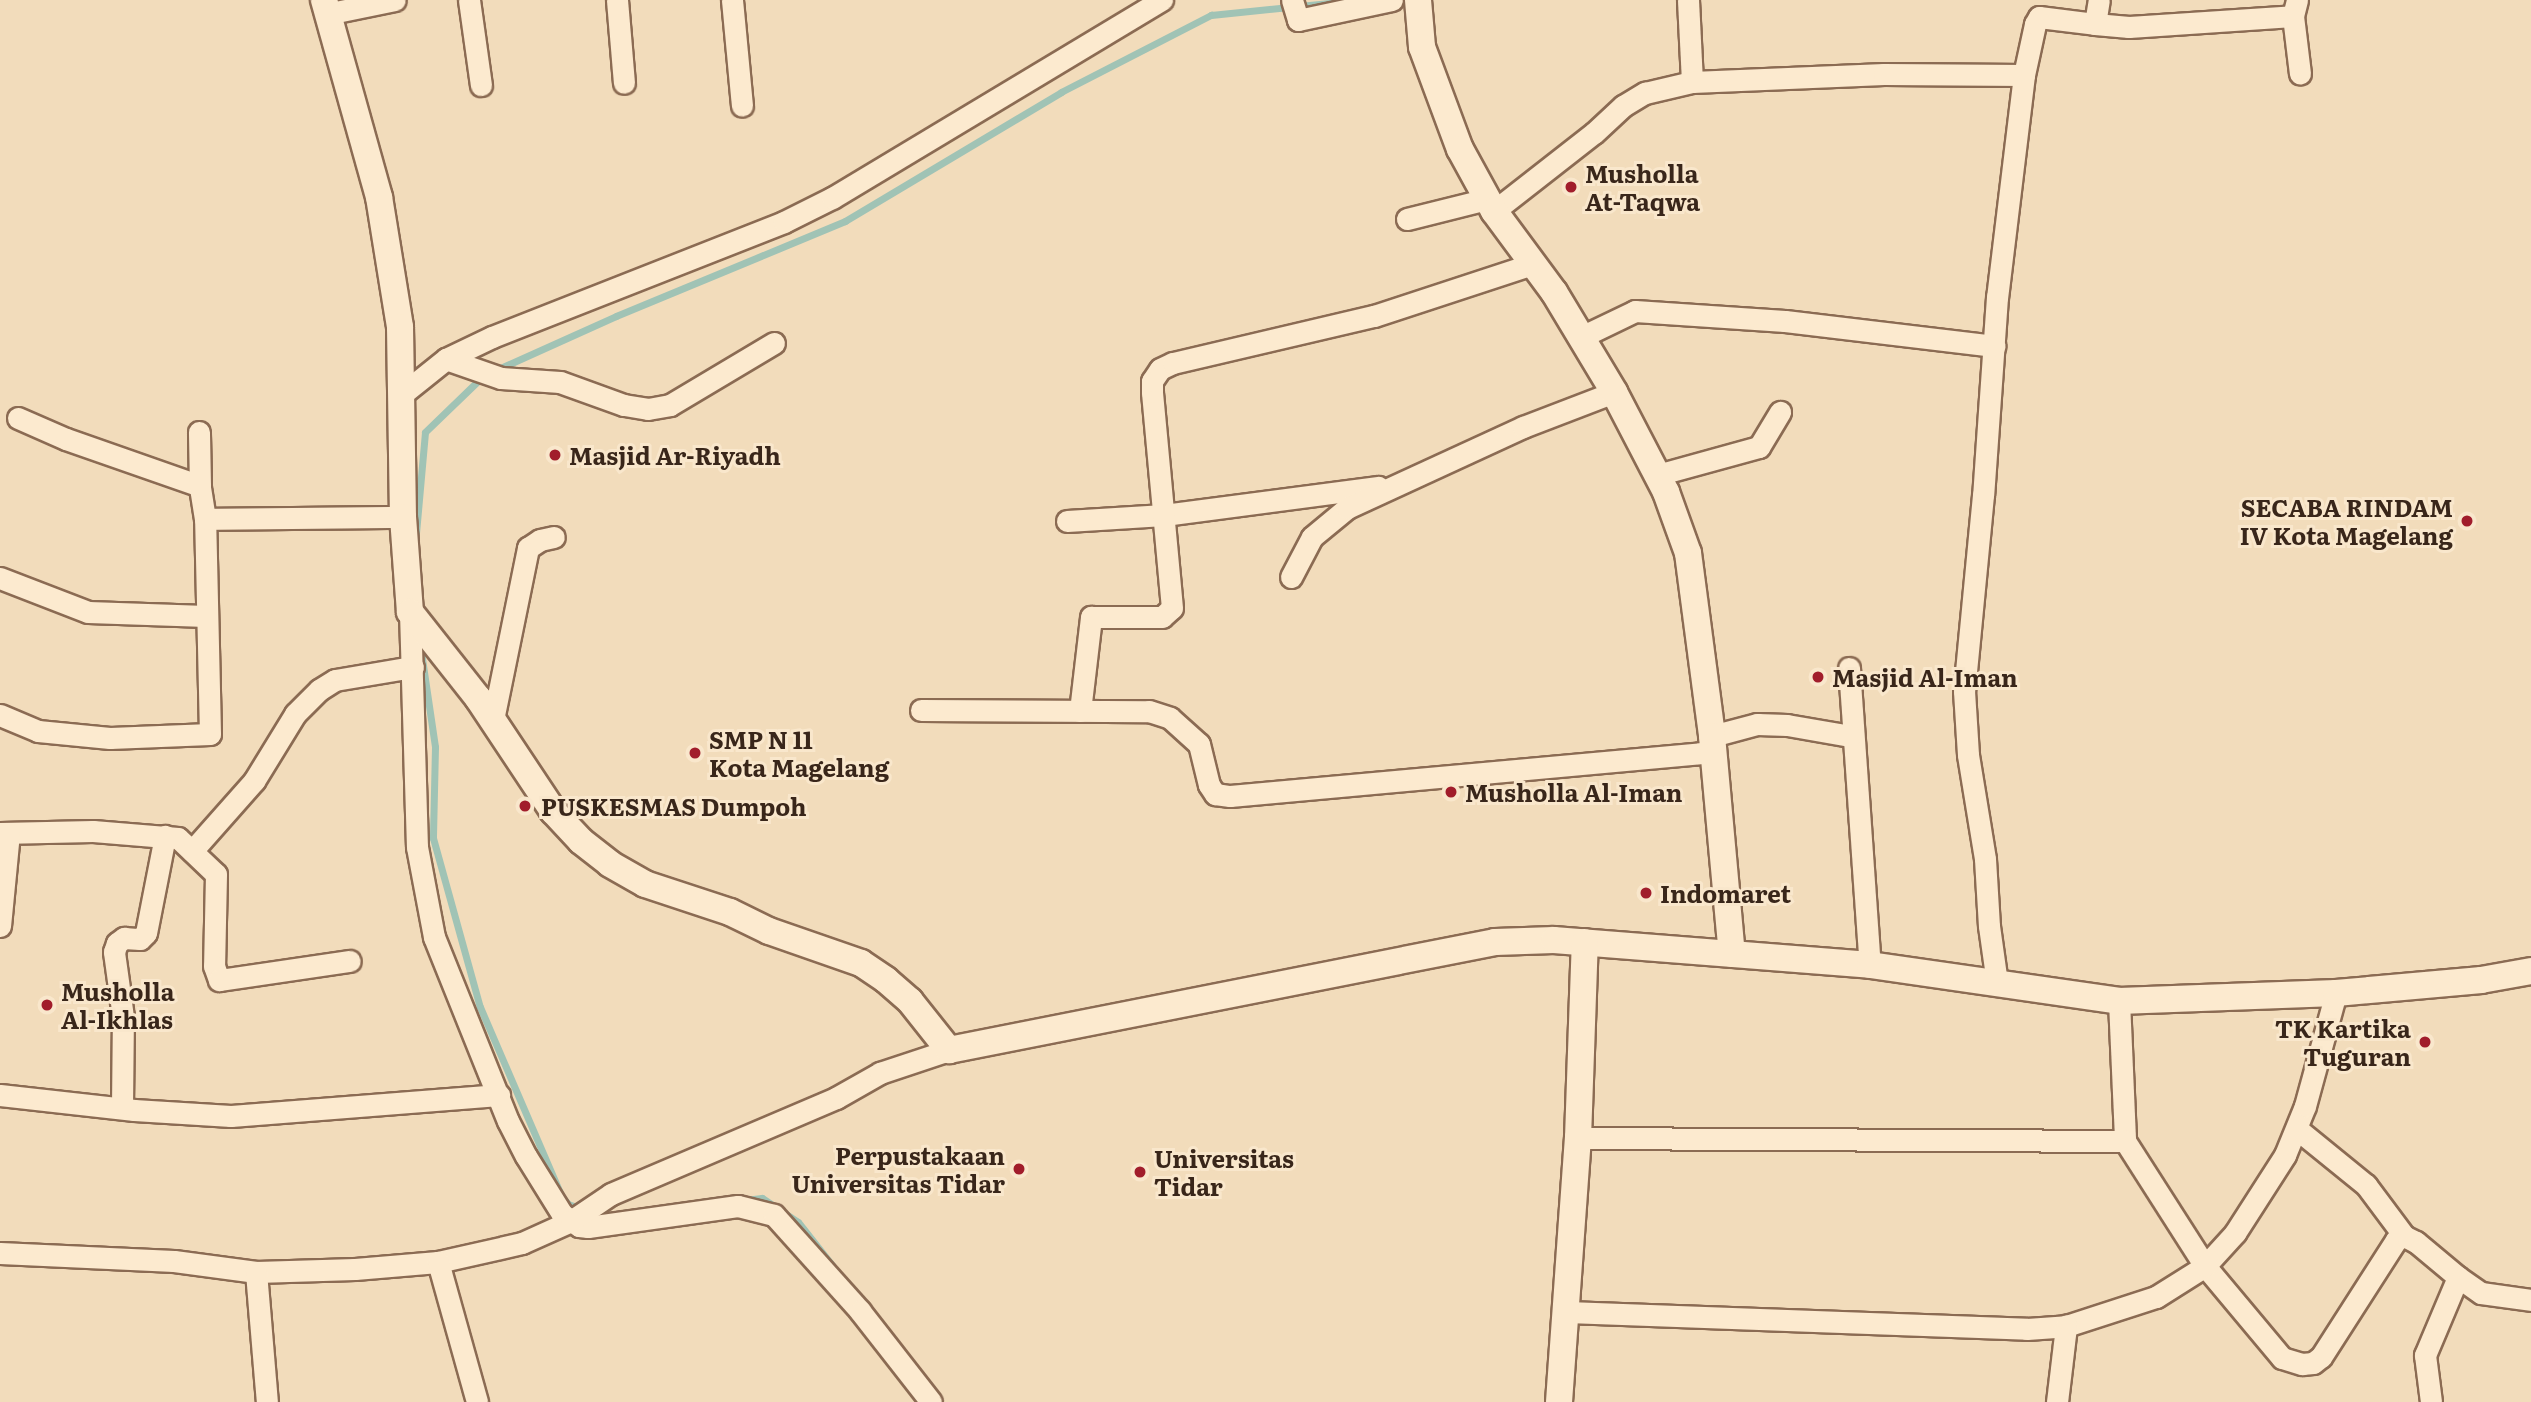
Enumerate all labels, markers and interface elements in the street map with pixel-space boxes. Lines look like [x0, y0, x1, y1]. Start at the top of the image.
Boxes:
place label: Musholla At-Taqwa [1585, 159, 1700, 215]
marker: Musholla At-Taqwa [1563, 179, 1579, 195]
place label: Masjid Ar-Riyadh [569, 441, 781, 469]
marker: Masjid Ar-Riyadh [547, 447, 563, 463]
place label: SECABA RINDAM IV Kota Magelang [2240, 493, 2453, 549]
marker: SECABA RINDAM IV Kota Magelang [2459, 513, 2475, 529]
place label: Masjid Al-Iman [1832, 663, 2018, 691]
marker: Masjid Al-Iman [1810, 669, 1826, 685]
place label: SMP N 11 Kota Magelang [709, 725, 889, 781]
marker: SMP N 11 Kota Magelang [687, 745, 703, 761]
place label: Musholla Al-Iman [1465, 778, 1682, 806]
marker: Musholla Al-Iman [1443, 784, 1459, 800]
place label: PUSKESMAS Dumpoh [541, 792, 807, 820]
marker: PUSKESMAS Dumpoh [515, 796, 535, 816]
place label: Indomaret [1660, 879, 1791, 907]
marker: Indomaret [1638, 885, 1654, 901]
place label: Musholla Al-Ikhlas [61, 977, 175, 1033]
marker: Musholla Al-Ikhlas [39, 997, 55, 1013]
place label: TK Kartika Tuguran [2275, 1014, 2411, 1070]
marker: TK Kartika Tuguran [2417, 1034, 2433, 1050]
place label: Perpustakaan Universitas Tidar [791, 1141, 1005, 1197]
place label: Universitas Tidar [1154, 1144, 1294, 1200]
marker: Perpustakaan Universitas Tidar [1011, 1161, 1027, 1177]
marker: Universitas Tidar [1132, 1164, 1148, 1180]

